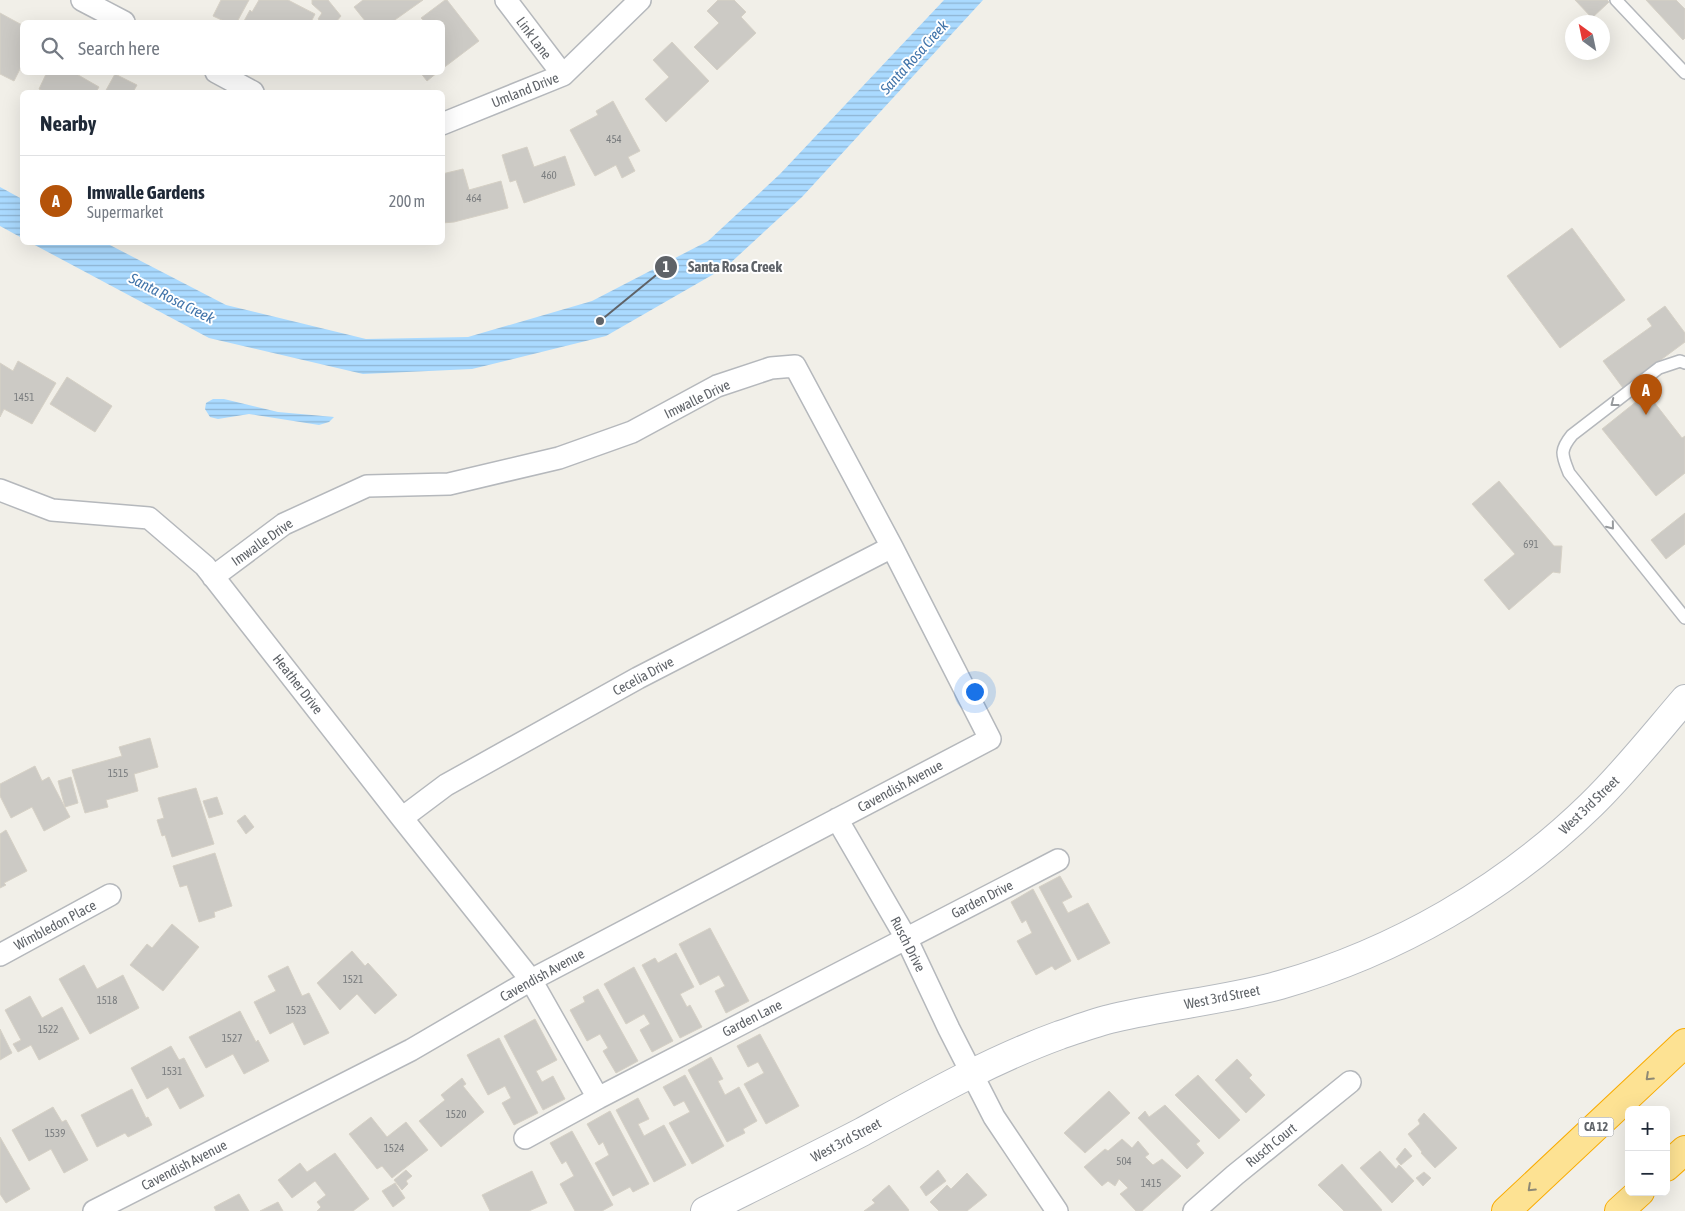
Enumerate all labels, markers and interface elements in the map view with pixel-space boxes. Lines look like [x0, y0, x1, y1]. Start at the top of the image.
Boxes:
street label: Link Lane [513, 14, 555, 62]
north arrow [1565, 15, 1610, 60]
water label: Santa Rosa Creek [876, 16, 952, 98]
search box [20, 20, 445, 75]
icon: search [38, 34, 66, 62]
text: Search here [78, 37, 160, 59]
street label: Umland Drive [489, 69, 561, 111]
text: Nearby [40, 111, 96, 135]
house number: 454 [606, 133, 622, 145]
house number: 460 [541, 169, 557, 181]
text: Imwalle Gardens [87, 181, 205, 203]
text: A [52, 192, 60, 210]
text: 200 m [389, 192, 425, 210]
house number: 464 [466, 192, 482, 204]
text: Supermarket [87, 203, 163, 221]
callout: Santa Rosa Creek [653, 252, 792, 282]
text: 1 [662, 258, 670, 275]
text: Santa Rosa Creek [688, 258, 782, 275]
water label: Santa Rosa Creek [126, 269, 218, 327]
pin: A [1630, 374, 1662, 415]
street label: Imwalle Drive [662, 376, 732, 422]
house number: 1451 [14, 391, 34, 403]
one-way arrow [1611, 397, 1620, 405]
street label: Imwalle Drive [228, 515, 296, 569]
one-way arrow [1606, 520, 1614, 529]
house number: 691 [1523, 538, 1539, 550]
street label: Heather Drive [270, 651, 326, 717]
street label: Cecelia Drive [610, 653, 676, 699]
your location [962, 679, 988, 705]
street label: Cavendish Avenue [855, 757, 945, 815]
house number: 1515 [108, 767, 128, 779]
street label: West 3rd Street [1556, 773, 1622, 837]
street label: Garden Drive [949, 877, 1015, 921]
street label: Wimbledon Place [11, 897, 99, 953]
street label: Rusch Drive [887, 914, 929, 974]
street label: Cavendish Avenue [497, 945, 587, 1005]
house number: 1521 [343, 973, 363, 985]
street label: West 3rd Street [1183, 982, 1261, 1012]
house number: 1518 [97, 994, 117, 1006]
street label: Garden Lane [719, 996, 785, 1040]
house number: 1523 [286, 1004, 306, 1016]
house number: 1522 [38, 1023, 58, 1035]
house number: 1527 [222, 1032, 242, 1044]
house number: 1531 [162, 1065, 182, 1077]
one-way arrow [1646, 1071, 1655, 1080]
map controls [1625, 1106, 1670, 1196]
button: + [1625, 1106, 1670, 1151]
house number: 1520 [446, 1108, 466, 1120]
street label: West 3rd Street [808, 1115, 884, 1165]
road number: CA 12 [1578, 1118, 1614, 1136]
street label: Rusch Court [1243, 1120, 1299, 1170]
house number: 1539 [45, 1127, 65, 1139]
street label: Cavendish Avenue [139, 1137, 229, 1193]
house number: 1524 [384, 1142, 404, 1154]
button: − [1625, 1151, 1670, 1196]
house number: 504 [1116, 1155, 1132, 1167]
house number: 1415 [1141, 1177, 1161, 1189]
one-way arrow [1527, 1182, 1536, 1191]

